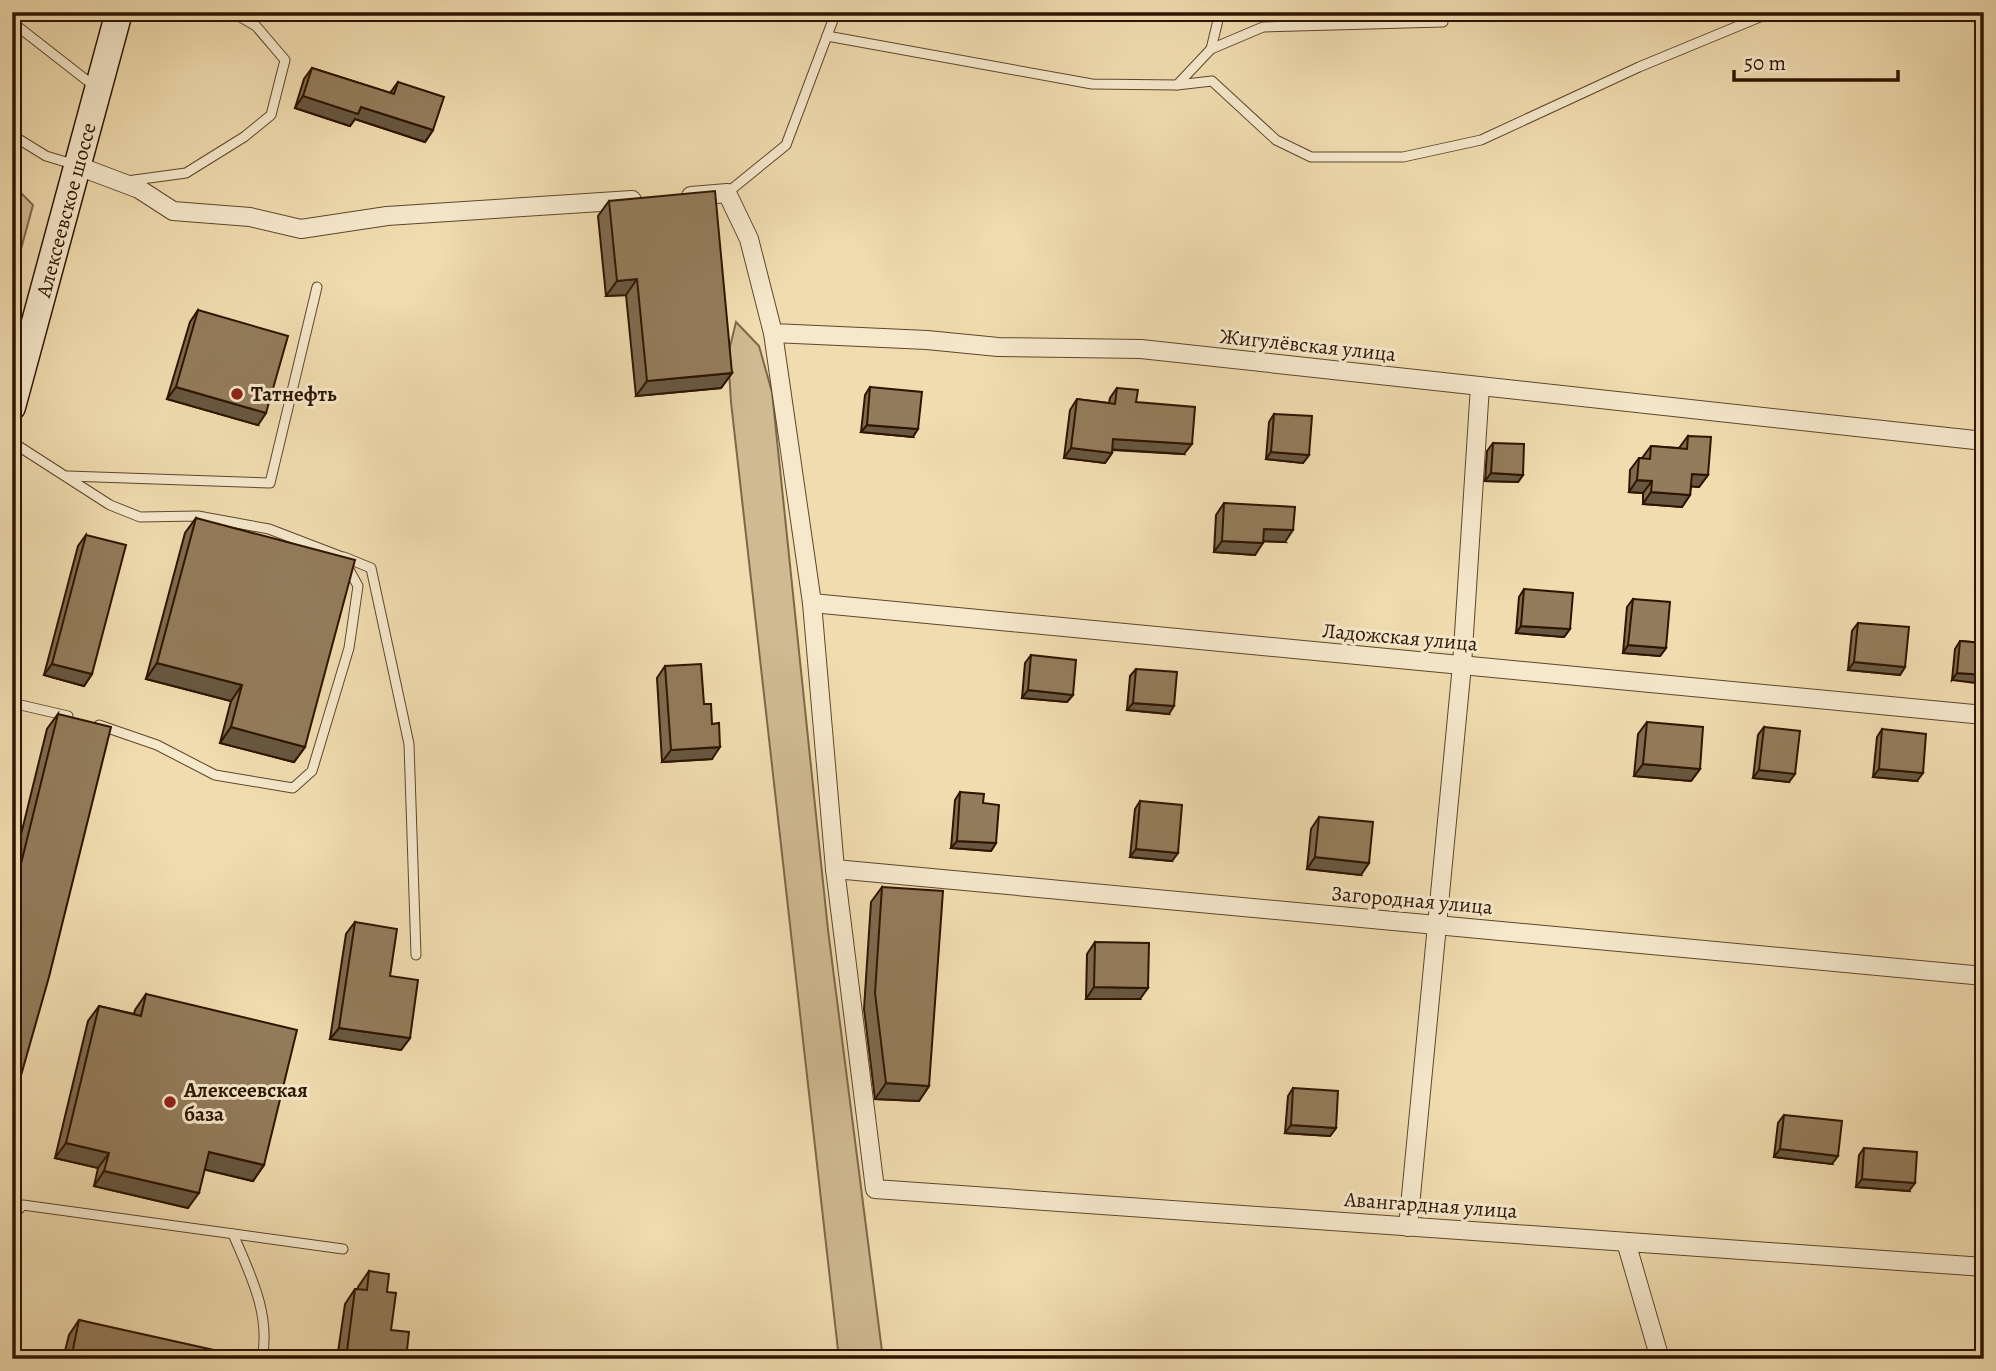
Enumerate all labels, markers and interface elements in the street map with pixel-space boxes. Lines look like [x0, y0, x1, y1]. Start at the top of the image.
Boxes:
scale bar [1734, 38, 1898, 82]
text: 50 m [1744, 49, 1786, 77]
street label: Алексеевское шоссе [29, 120, 103, 301]
street label: Жигулёвская улица [1219, 322, 1398, 368]
place label: Татнефть [251, 380, 337, 408]
marker: Татнефть [229, 386, 245, 402]
street label: Ладожская улица [1321, 616, 1479, 658]
street label: Загородная улица [1330, 879, 1494, 921]
place label: Алексеевская база [183, 1076, 308, 1128]
marker: Алексеевская база [162, 1094, 178, 1110]
street label: Авангардная улица [1343, 1185, 1519, 1225]

